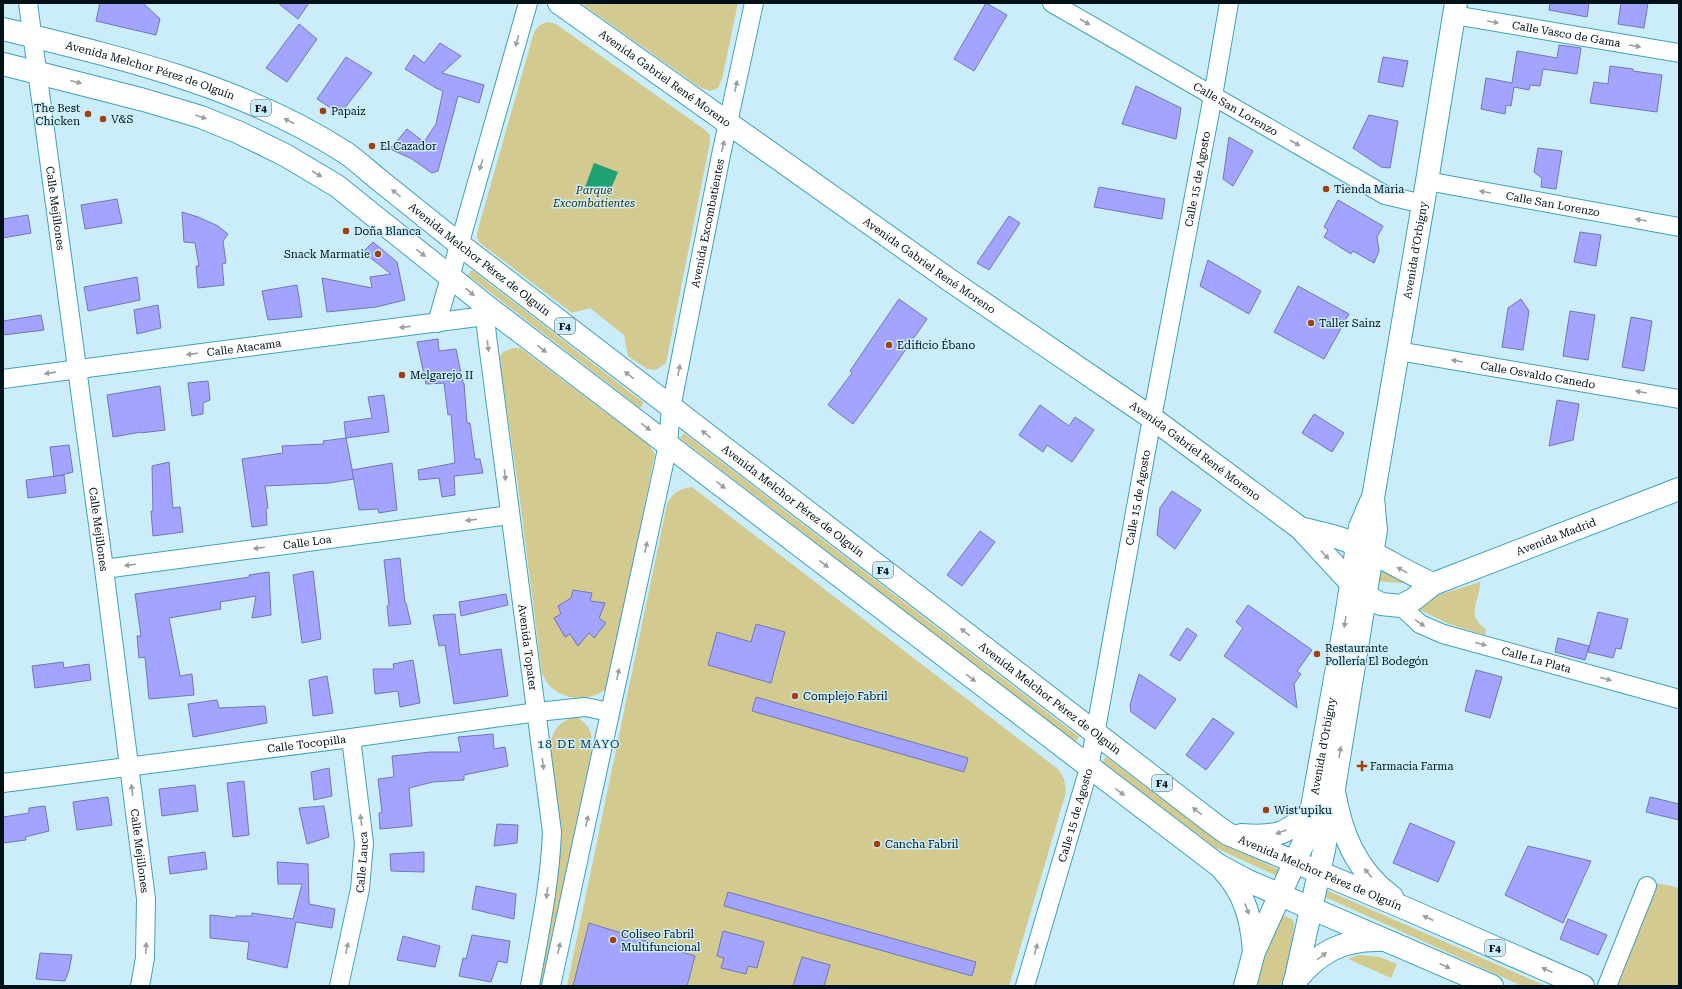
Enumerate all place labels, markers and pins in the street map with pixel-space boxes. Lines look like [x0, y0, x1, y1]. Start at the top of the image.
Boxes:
place label: The Best Chicken [34, 102, 80, 128]
place label: Papaiz [331, 105, 365, 118]
marker: Papaiz [318, 106, 328, 116]
marker: The Best Chicken [83, 109, 93, 119]
place label: V&S [111, 113, 133, 126]
marker: V&S [98, 114, 108, 124]
place label: El Cazador [380, 140, 437, 153]
marker: El Cazador [367, 141, 377, 151]
place label: Tienda Maria [1334, 183, 1404, 196]
marker: Tienda Maria [1321, 184, 1331, 194]
place label: Doña Blanca [354, 225, 421, 238]
marker: Doña Blanca [341, 226, 351, 236]
place label: Snack Marmatie [284, 248, 370, 261]
marker: Snack Marmatie [373, 249, 383, 259]
place label: Taller Sainz [1319, 317, 1380, 330]
marker: Taller Sainz [1306, 318, 1316, 328]
place label: Edificio Ébano [897, 338, 975, 352]
marker: Edificio Ébano [884, 340, 894, 350]
place label: Melgarejo II [410, 369, 473, 382]
marker: Melgarejo II [397, 370, 407, 380]
place label: Restaurante Pollería El Bodegón [1325, 642, 1428, 668]
marker: Restaurante Pollería El Bodegón [1312, 649, 1322, 659]
place label: Complejo Fabril [803, 690, 888, 703]
marker: Complejo Fabril [790, 691, 800, 701]
place label: Farmacia Farma [1370, 760, 1453, 773]
marker: Farmacia Farma [1357, 761, 1367, 771]
place label: Wist'upiku [1274, 804, 1332, 817]
marker: Wist'upiku [1261, 805, 1271, 815]
place label: Cancha Fabril [885, 838, 959, 851]
marker: Cancha Fabril [872, 839, 882, 849]
place label: Coliseo Fabril Multifuncional [621, 928, 701, 954]
marker: Coliseo Fabril Multifuncional [608, 935, 618, 945]

